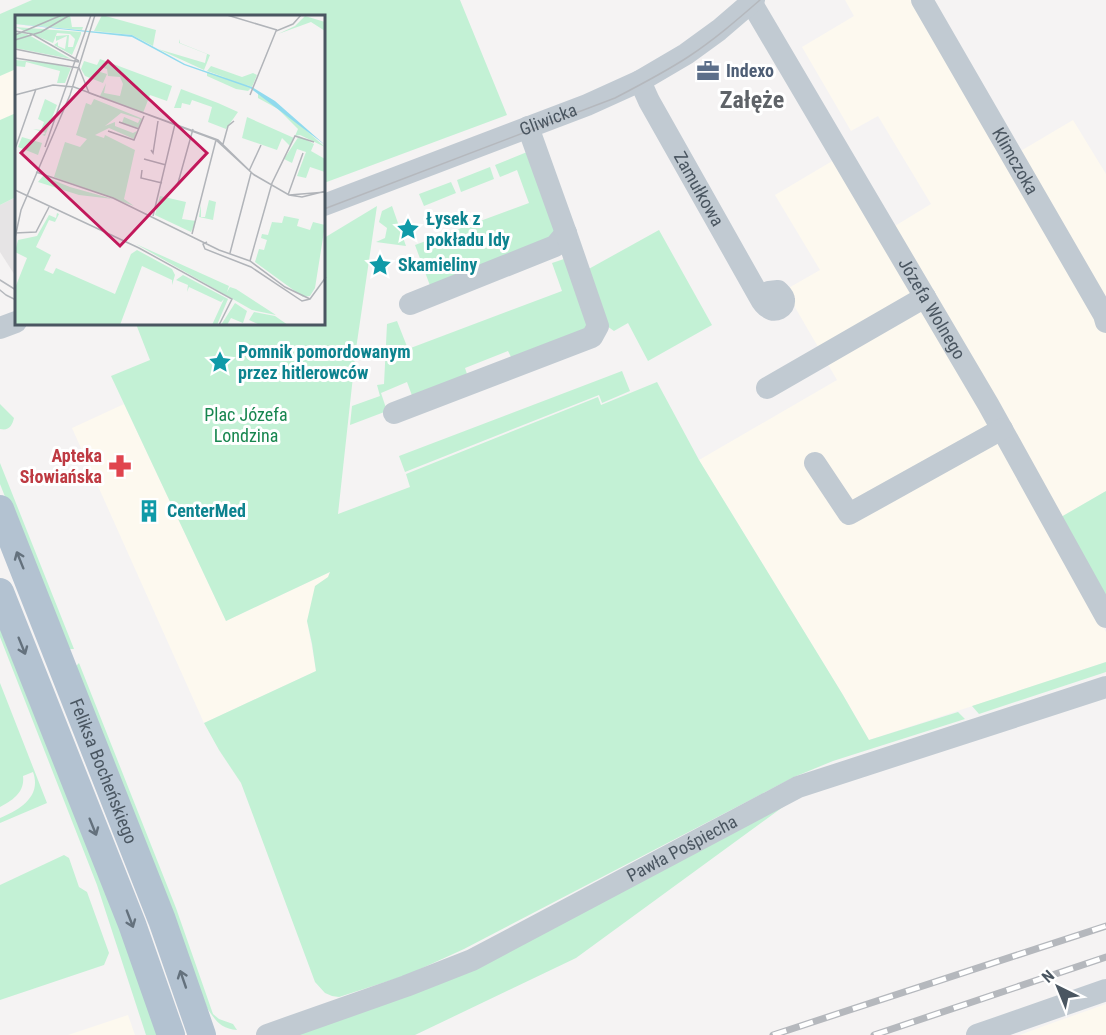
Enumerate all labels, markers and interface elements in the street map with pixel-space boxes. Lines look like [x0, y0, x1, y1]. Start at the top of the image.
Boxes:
inset map [15, 15, 326, 326]
office icon: Indexo [695, 58, 721, 84]
place label: Indexo [726, 60, 774, 81]
district label: Załęże [720, 86, 784, 114]
street label: Gliwicka [516, 99, 580, 140]
street label: Klimczoka [988, 124, 1043, 198]
street label: Zamułkowa [670, 148, 728, 230]
place label: Łysek z pokładu Idy [426, 208, 510, 250]
place icon: Łysek z pokładu Idy [395, 216, 421, 242]
place icon: Skamieliny [367, 252, 393, 278]
place label: Skamieliny [398, 254, 477, 275]
street label: Józefa Wolnego [894, 254, 970, 363]
place label: Pomnik pomordowanym przez hitlerowców [238, 341, 411, 383]
place icon: Pomnik pomordowanym przez hitlerowców [207, 349, 233, 375]
park label: Plac Józefa Londzina [204, 404, 288, 446]
place label: Apteka Słowiańska [20, 445, 102, 487]
pharmacy icon: Apteka Słowiańska [107, 453, 133, 479]
building icon: CenterMed [136, 498, 162, 524]
place label: CenterMed [167, 500, 246, 521]
one-way arrow [14, 552, 25, 570]
one-way arrow [17, 636, 28, 655]
street label: Feliksa Bocheńskiego [66, 696, 142, 847]
street label: Pawła Pośpiecha [623, 810, 740, 886]
one-way arrow [89, 818, 100, 836]
one-way arrow [125, 909, 136, 928]
north arrow [1028, 957, 1088, 1017]
text: N [1038, 966, 1058, 987]
one-way arrow [177, 971, 188, 989]

